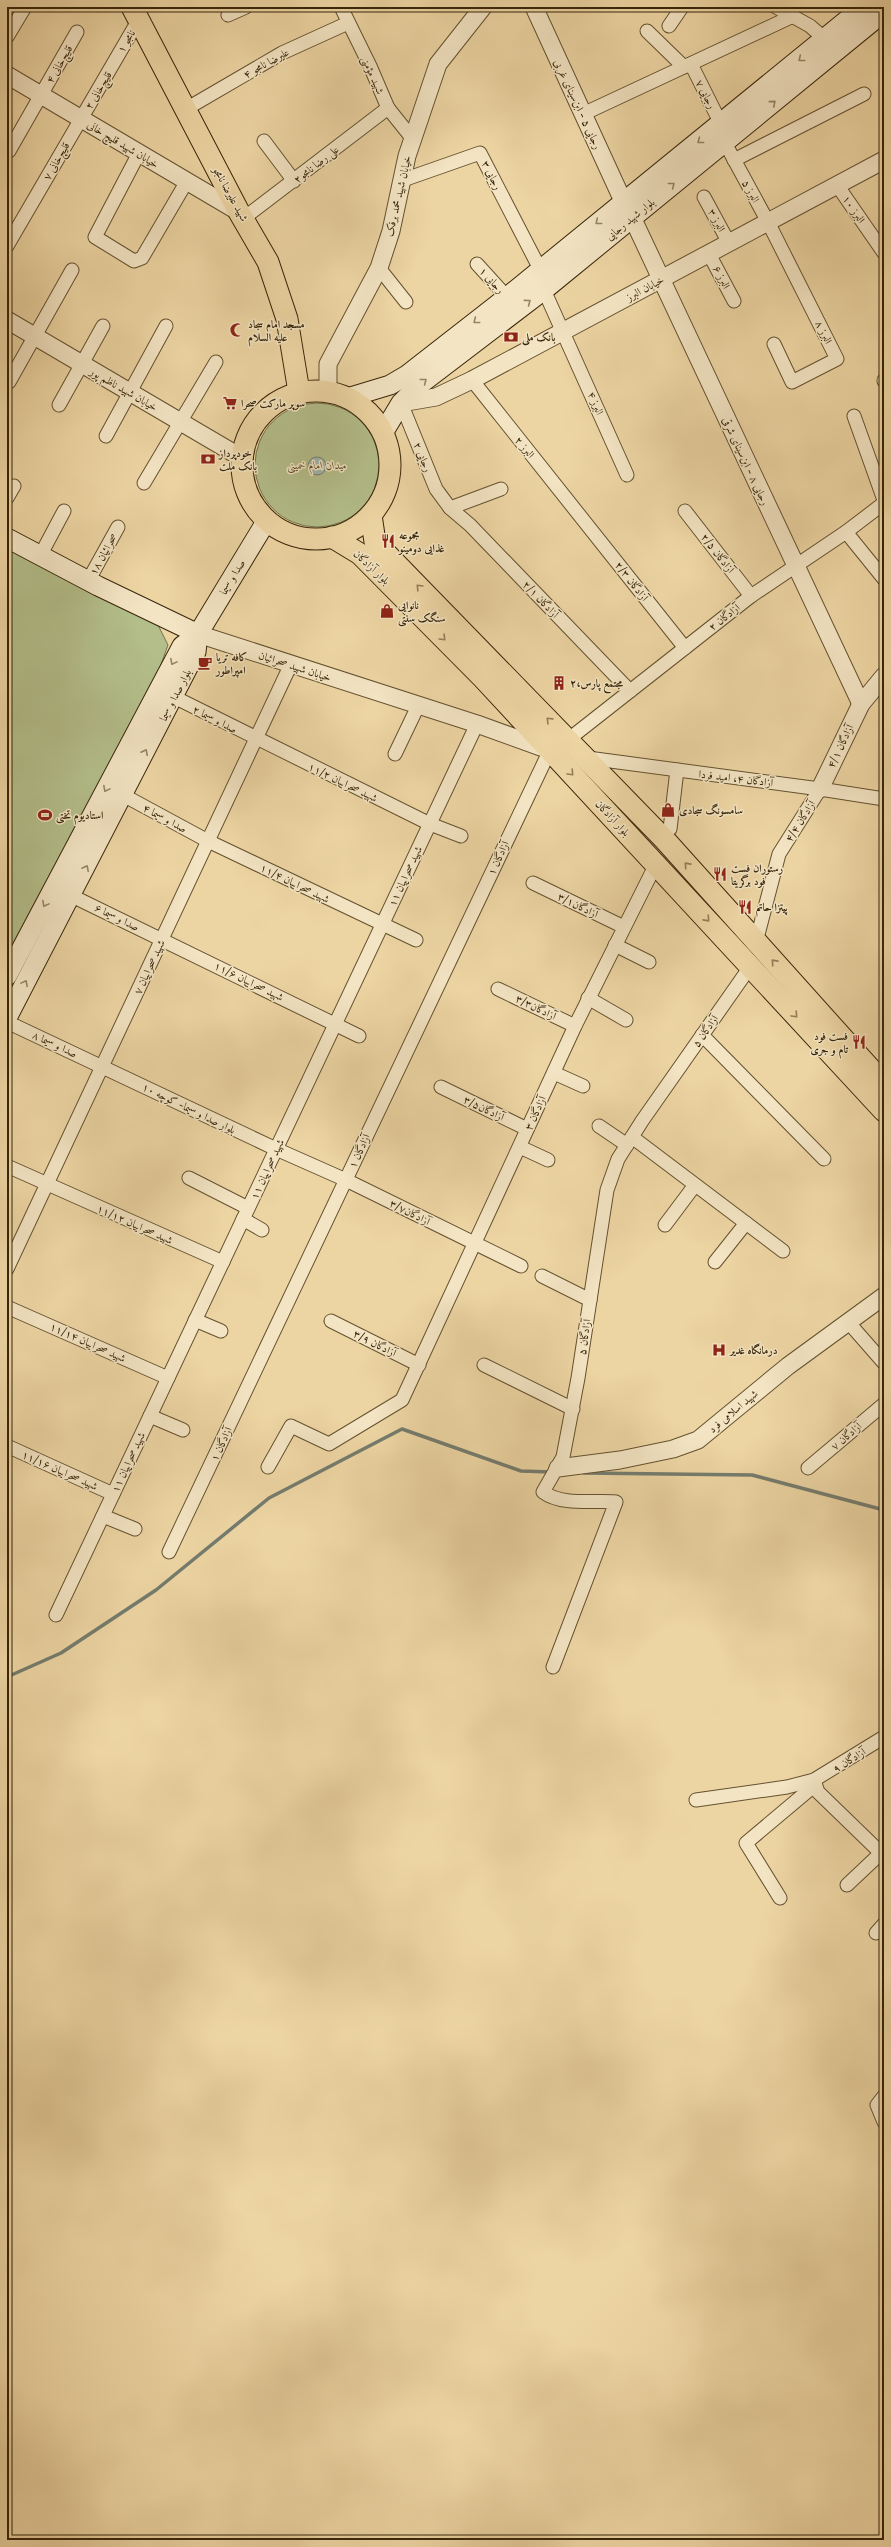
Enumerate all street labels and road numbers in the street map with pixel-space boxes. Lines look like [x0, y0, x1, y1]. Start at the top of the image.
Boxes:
street label: نامجو ۱ [114, 27, 138, 55]
street label: قلیچ‌خانی ۴ [42, 42, 79, 88]
street label: علیرضا نامجو ۴ [241, 45, 291, 81]
street label: شهید مؤمنی [357, 54, 388, 97]
street label: رجایی ۵ - ابن‌سینای غربی [550, 57, 605, 152]
street label: قلیچ‌خانی ۲ [81, 68, 118, 114]
street label: رجایی ۷ [692, 77, 719, 111]
street label: خیابان شهید قلیچ خانی [83, 117, 161, 174]
street label: قلیچ‌خانی ۷ [39, 139, 76, 185]
street label: علی رضا نامجو۲ [291, 142, 343, 188]
street label: خیابان شهید محمد برفک [382, 154, 415, 238]
street label: رجایی ۳ [478, 158, 505, 192]
street label: شهید علیرضا نامجو [209, 163, 252, 224]
street label: البرز ۵ [739, 177, 763, 205]
street label: البرز ۱۰ [840, 192, 868, 226]
street label: بلوار شهید رجایی [603, 195, 658, 244]
street label: البرز ۳ [705, 206, 729, 234]
street label: البرز ۶ [710, 263, 734, 291]
street label: رجایی ۱ [476, 264, 508, 297]
street label: خیابان البرز [623, 272, 666, 304]
street label: البرز ۸ [812, 318, 836, 346]
street label: خیابان شهید ناظم پور [85, 364, 160, 417]
street label: البرز ۴ [585, 389, 607, 417]
street label: رجایی ۸ - ابن‌سینای شرقی [719, 415, 773, 508]
street label: البرز ۲ [512, 433, 538, 461]
street label: رجایی ۲ [410, 440, 435, 474]
street label: آزادگان ۲/۵ [698, 530, 739, 577]
street label: صحرائیان ۱۸ [86, 531, 121, 578]
street label: بلوار آزادگان [351, 547, 393, 587]
street label: صدا و سیما [216, 557, 248, 597]
street label: آزادگان ۲/۳ [612, 558, 653, 605]
street label: آزادگان ۲/۱ [520, 577, 563, 622]
street label: آزادگان ۲ [705, 599, 744, 634]
street label: خیابان شهید صحرائیان [257, 648, 333, 685]
street label: بلوار صدا و سیما [156, 667, 194, 723]
street label: صدا و سیما ۲ [190, 702, 240, 736]
street label: آزادگان ۴/۱ [824, 721, 857, 770]
street label: شهید صحراییان ۱۱/۲ [306, 759, 380, 806]
street label: آزادگان ۴، امید فردا [698, 766, 776, 791]
street label: آزادگان ۴/۴ [782, 796, 819, 844]
street label: بلوار آزادگان [593, 797, 633, 839]
street label: صدا و سیما ۴ [141, 801, 190, 836]
street label: آزادگان ۱ [484, 837, 513, 877]
street label: شهید صحراییان ۱۱ [385, 843, 426, 909]
street label: شهید صحراییان ۱۱/۴ [258, 860, 332, 907]
street label: آزادگان۳/۱ [555, 889, 602, 922]
street label: صدا و سیما ۶ [92, 900, 142, 934]
street label: شهید صحراییان ۷ [130, 937, 169, 997]
street label: شهید صحراییان ۱۱/۶ [212, 958, 286, 1005]
street label: آزادگان۳/۳ [513, 991, 560, 1024]
street label: آزادگان ۵ [689, 1011, 722, 1050]
street label: صدا و سیما ۸ [30, 1028, 80, 1061]
street label: بلوار صدا و سيما- كوچه ١٠ [140, 1079, 238, 1138]
street label: آزادگان۳/۵ [461, 1092, 508, 1125]
street label: آزادگان ۳ [521, 1092, 550, 1132]
street label: آزادگان ۱ [345, 1130, 374, 1170]
street label: شهید صحراییان ۱۱ [247, 1136, 288, 1202]
street label: آزادگان۳/۷ [387, 1196, 434, 1229]
street label: شهید صحراییان ۱۱/۱۲ [94, 1201, 175, 1248]
street label: آزادگان ۵ [575, 1317, 594, 1356]
street label: شهید صحراییان ۱۱/۱۴ [47, 1319, 128, 1366]
street label: آزادگان ۳/۹ [351, 1326, 400, 1361]
street label: شهید اسلامی فرد [705, 1386, 761, 1436]
street label: آزادگان ۷ [828, 1418, 866, 1453]
street label: آزادگان ۱ [207, 1423, 236, 1463]
street label: شهید صحراییان ۱۱ [108, 1429, 149, 1495]
street label: شهید صحراییان ۱۱/۱۶ [19, 1447, 100, 1494]
street label: آزادگان ۹ [830, 1744, 869, 1776]

